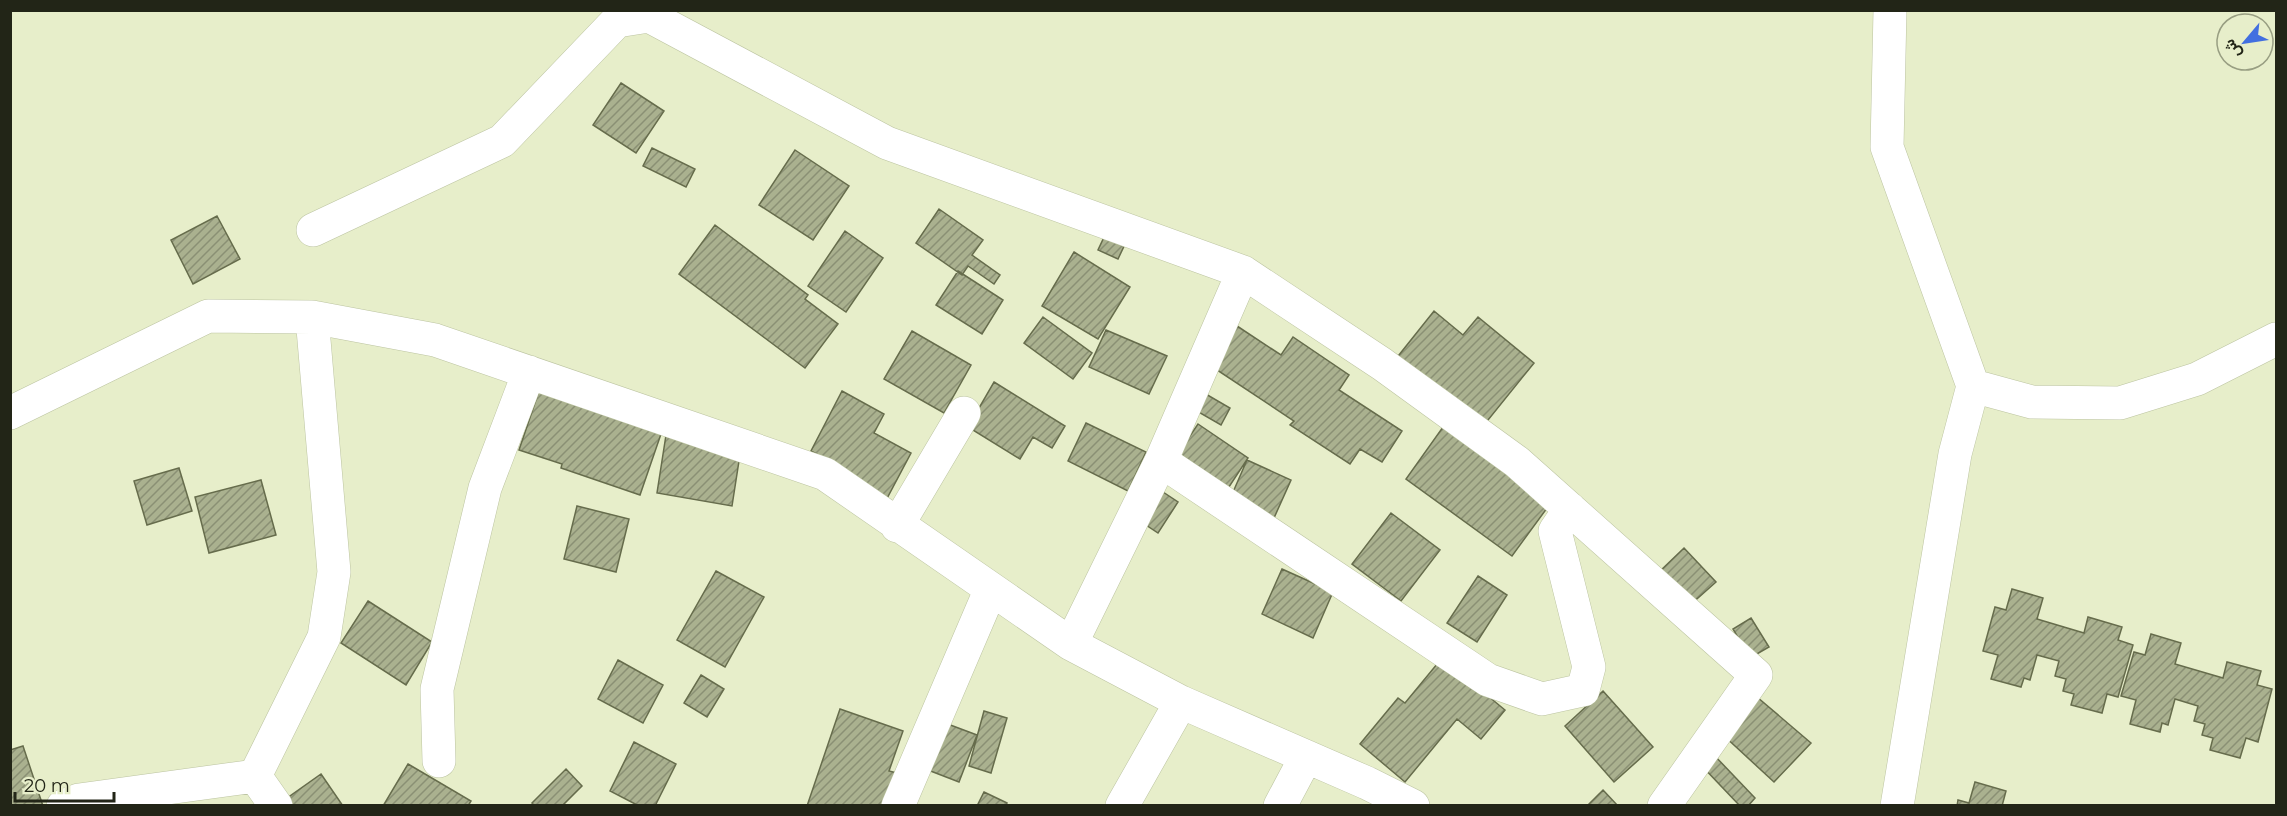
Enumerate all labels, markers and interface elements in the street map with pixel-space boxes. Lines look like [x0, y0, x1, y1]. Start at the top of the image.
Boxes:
north arrow [2215, 12, 2275, 72]
text: ش [2219, 36, 2245, 62]
scale bar [15, 765, 114, 803]
text: 20 m [24, 775, 70, 797]

